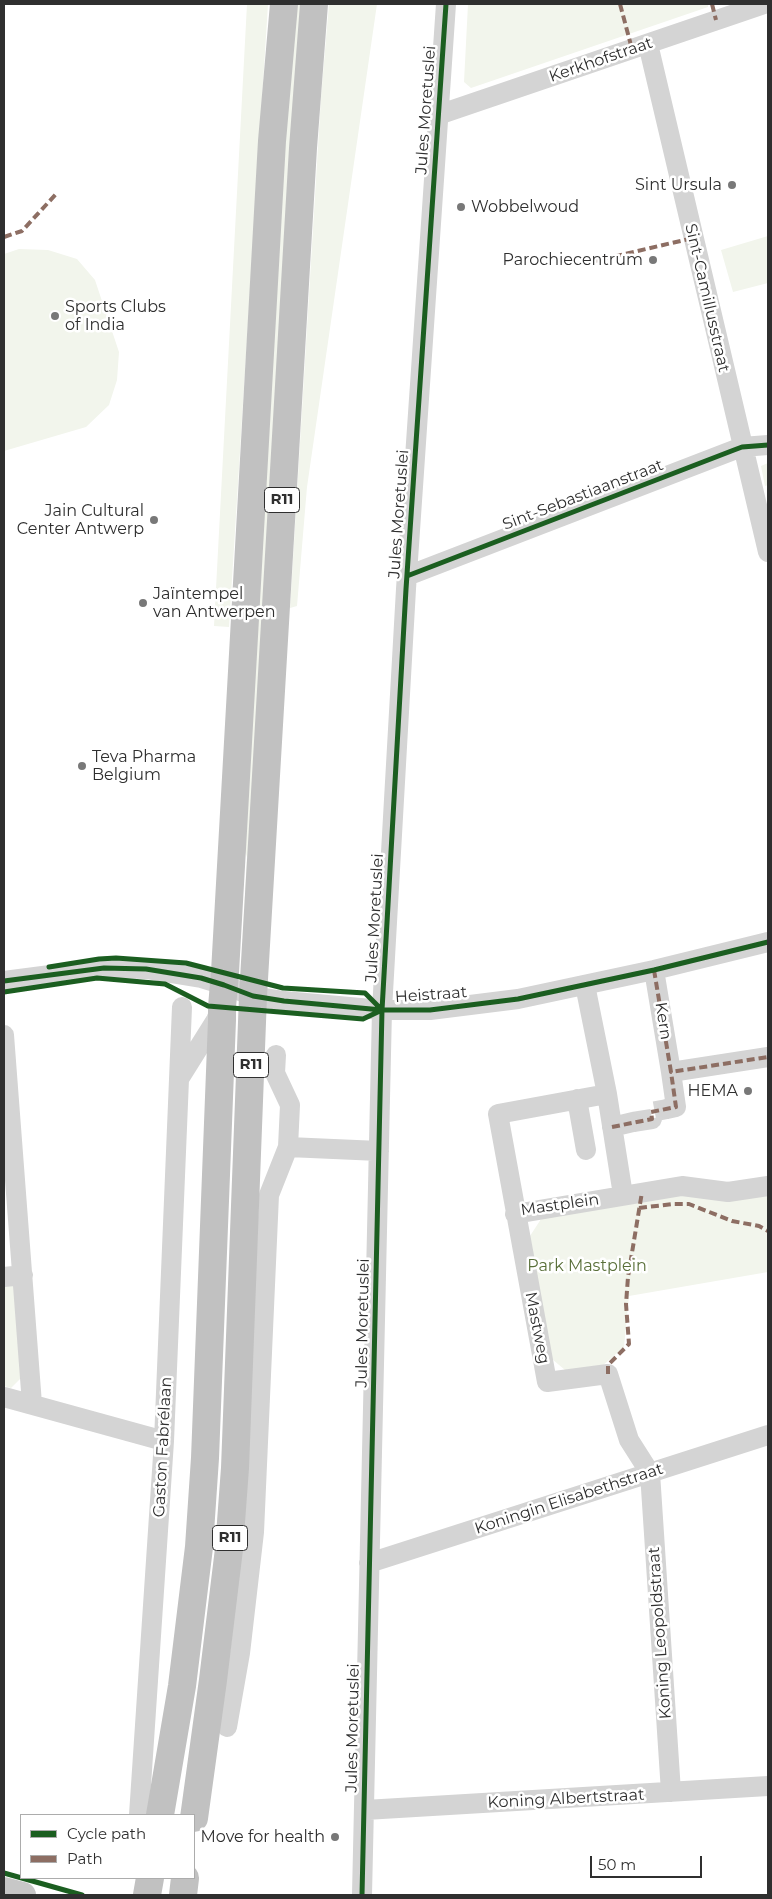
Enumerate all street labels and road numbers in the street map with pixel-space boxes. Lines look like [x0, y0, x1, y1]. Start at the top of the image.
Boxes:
street label: Kerkhofstraat [547, 33, 655, 87]
street label: Jules Moretuslei [412, 45, 440, 175]
street label: Sint-Camillusstraat [681, 222, 733, 374]
street label: Jules Moretuslei [385, 449, 413, 579]
street label: Sint-Sebastiaanstraat [500, 455, 666, 535]
road number: R11 [264, 488, 300, 512]
street label: Jules Moretuslei [362, 853, 388, 983]
street label: Heistraat [394, 983, 468, 1007]
street label: Kern [651, 1001, 675, 1041]
road number: R11 [234, 1052, 268, 1078]
street label: Mastplein [520, 1190, 600, 1220]
street label: Jules Moretuslei [352, 1258, 374, 1388]
street label: Mastweg [521, 1290, 553, 1366]
street label: Gaston Fabrélaan [150, 1376, 176, 1518]
street label: Koningin Elisabethstraat [472, 1459, 666, 1539]
road number: R11 [212, 1526, 248, 1550]
street label: Koning Leopoldstraat [644, 1546, 676, 1720]
street label: Jules Moretuslei [342, 1663, 364, 1793]
street label: Koning Albertstraat [487, 1785, 645, 1813]

